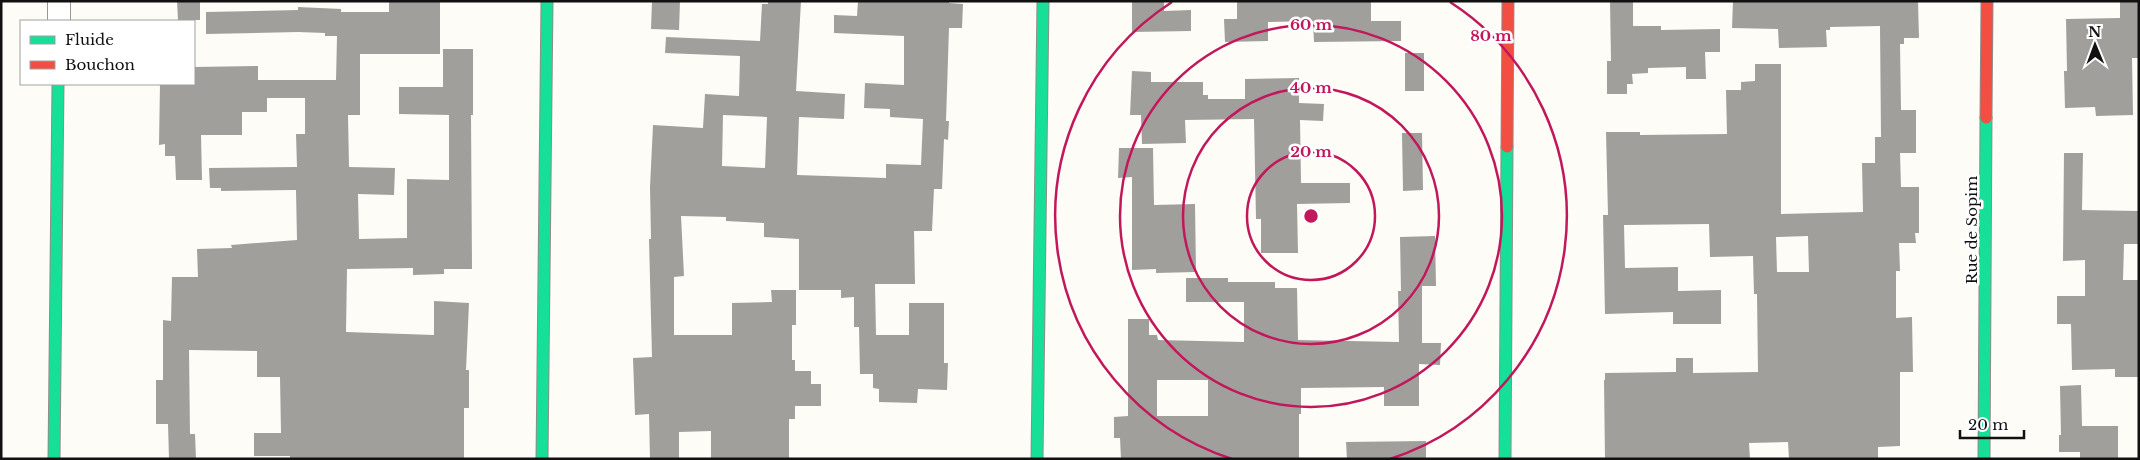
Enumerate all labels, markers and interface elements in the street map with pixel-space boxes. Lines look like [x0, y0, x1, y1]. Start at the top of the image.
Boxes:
text: 60 m [1290, 15, 1332, 34]
legend [20, 20, 195, 85]
north arrow [2070, 20, 2120, 70]
text: N [2088, 23, 2102, 41]
text: 80 m [1470, 26, 1512, 45]
text: Fluide [65, 30, 114, 49]
text: Bouchon [65, 55, 135, 74]
text: 40 m [1290, 78, 1332, 97]
text: 20 m [1290, 142, 1332, 161]
street label: Rue de Sopim [1962, 176, 1981, 284]
centre of rings [1302, 207, 1320, 225]
scale bar [1960, 408, 2024, 440]
text: 20 m [1968, 415, 2008, 434]

